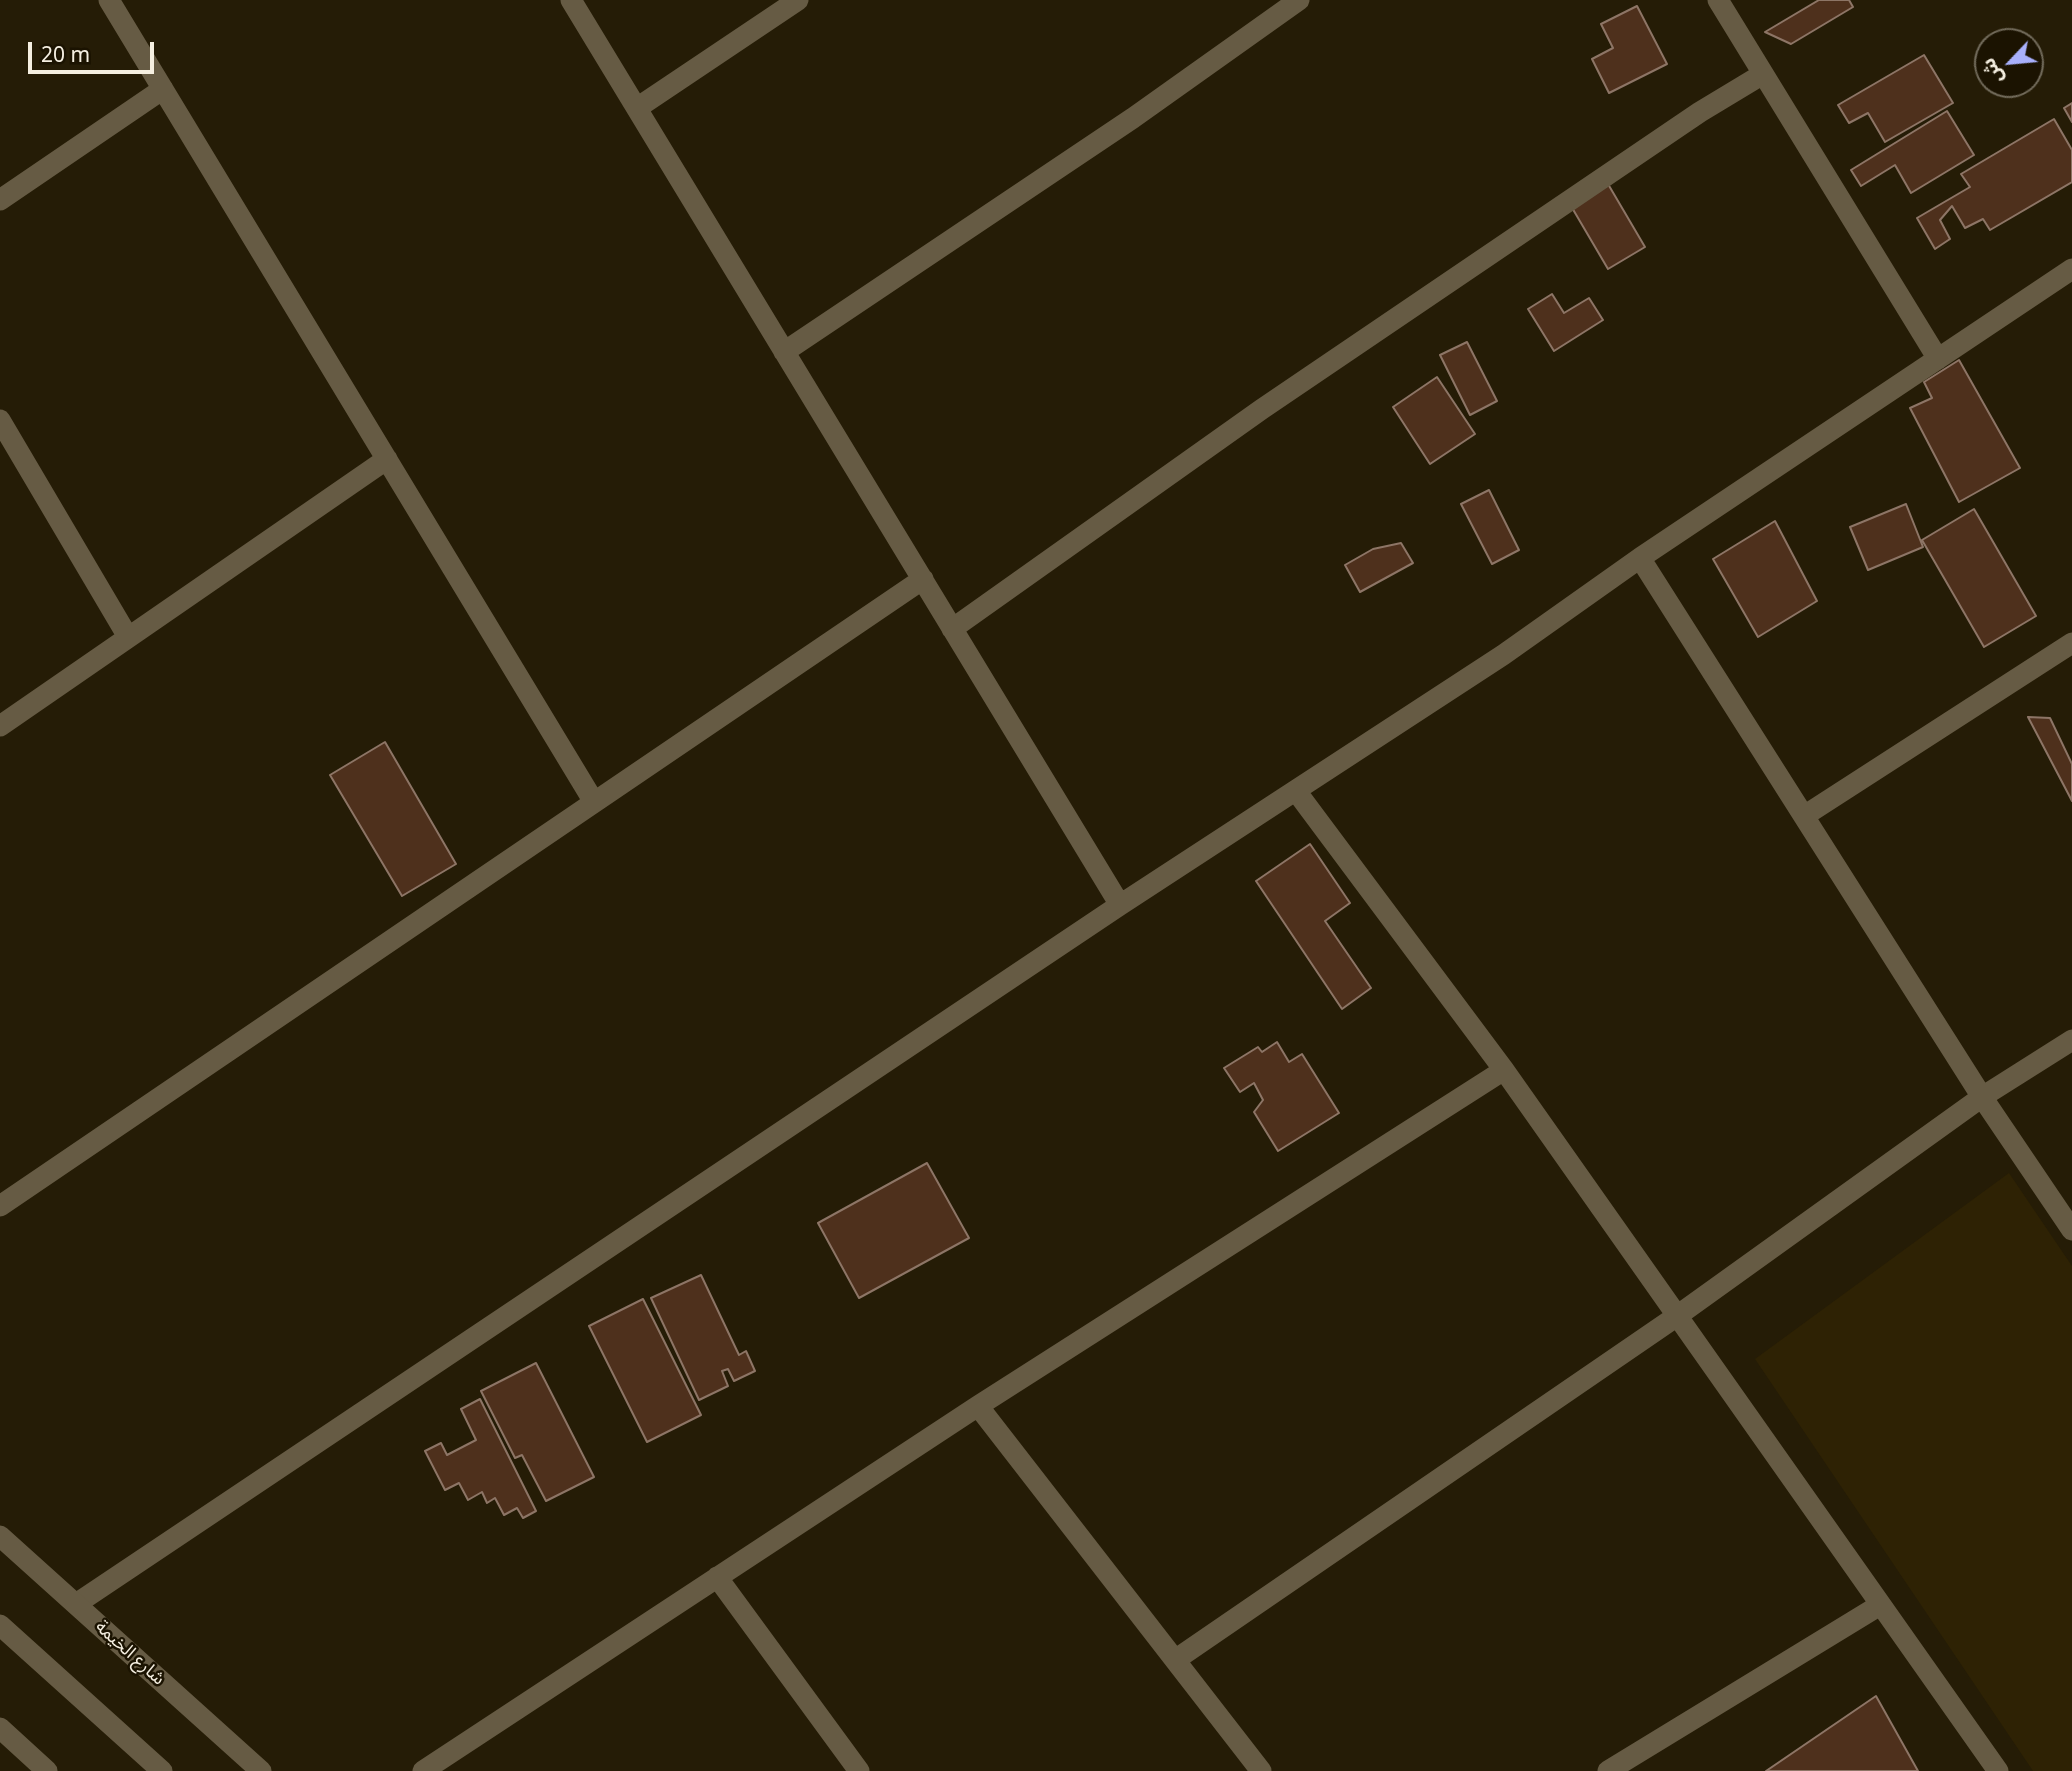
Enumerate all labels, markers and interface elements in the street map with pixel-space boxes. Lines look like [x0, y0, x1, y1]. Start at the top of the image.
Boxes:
scale bar [32, 28, 158, 72]
north arrow [1974, 28, 2044, 98]
text: 20 m [41, 40, 90, 68]
text: ش [1975, 54, 2009, 89]
street label: شارع الخيمة [91, 1616, 169, 1690]

